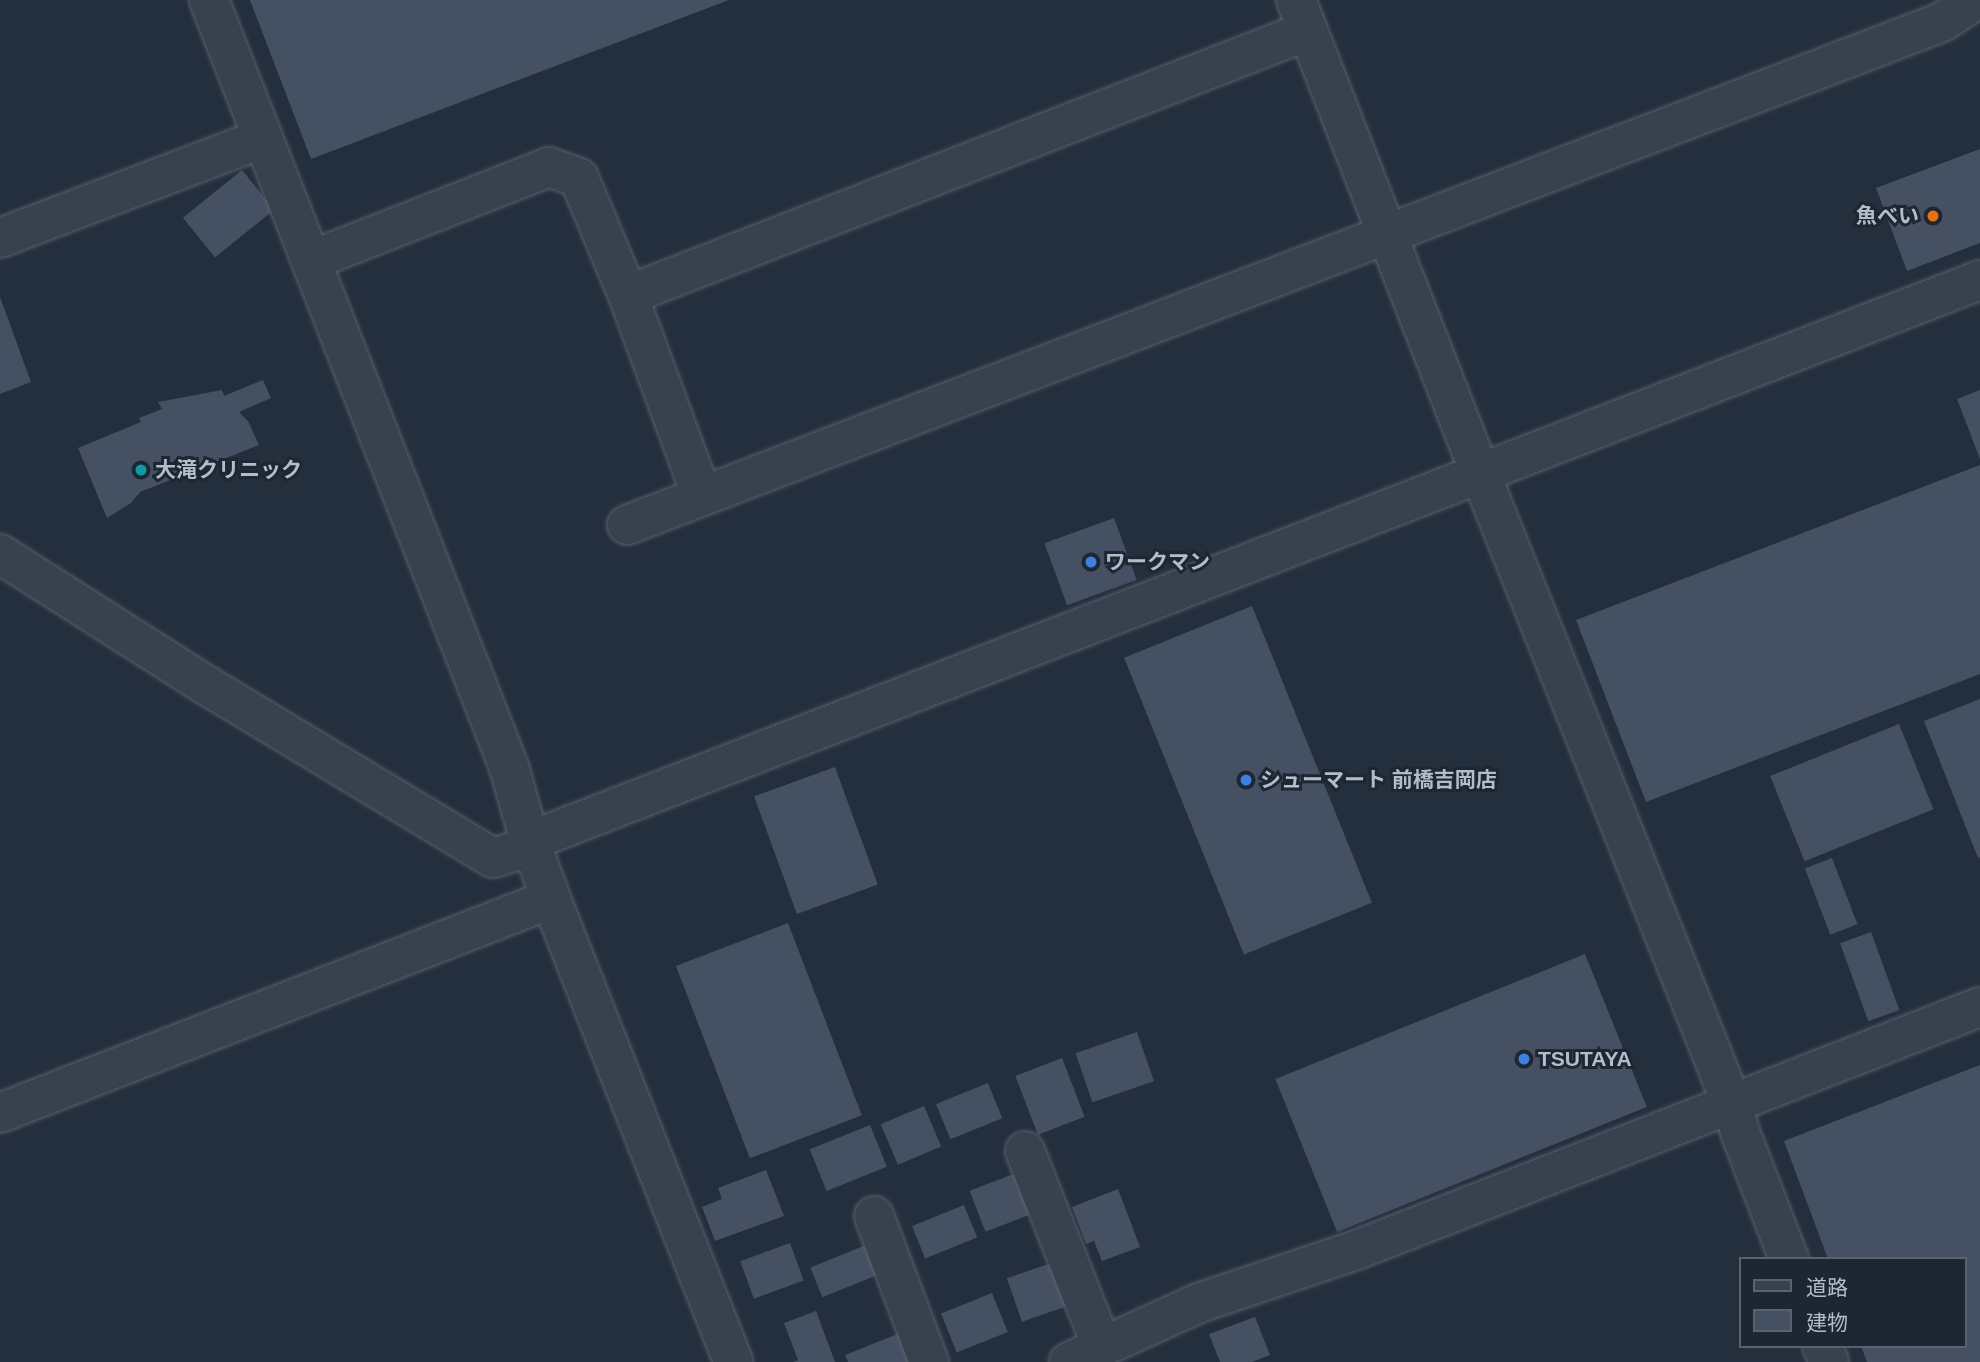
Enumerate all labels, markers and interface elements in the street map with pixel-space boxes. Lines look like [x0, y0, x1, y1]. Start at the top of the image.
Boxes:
place label: 魚べい [1856, 203, 1919, 229]
marker: 魚べい [1925, 208, 1941, 224]
place label: 大滝クリニック [155, 457, 302, 483]
marker: 大滝クリニック [133, 462, 149, 478]
place label: ワークマン [1105, 549, 1210, 575]
marker: ワークマン [1083, 554, 1099, 570]
place label: シューマート 前橋吉岡店 [1260, 767, 1497, 793]
marker: シューマート 前橋吉岡店 [1238, 772, 1254, 788]
place label: TSUTAYA [1538, 1046, 1632, 1072]
marker: TSUTAYA [1516, 1051, 1532, 1067]
legend [1738, 1257, 1966, 1348]
text: 道路 [1806, 1276, 1848, 1299]
text: 建物 [1806, 1311, 1848, 1334]

